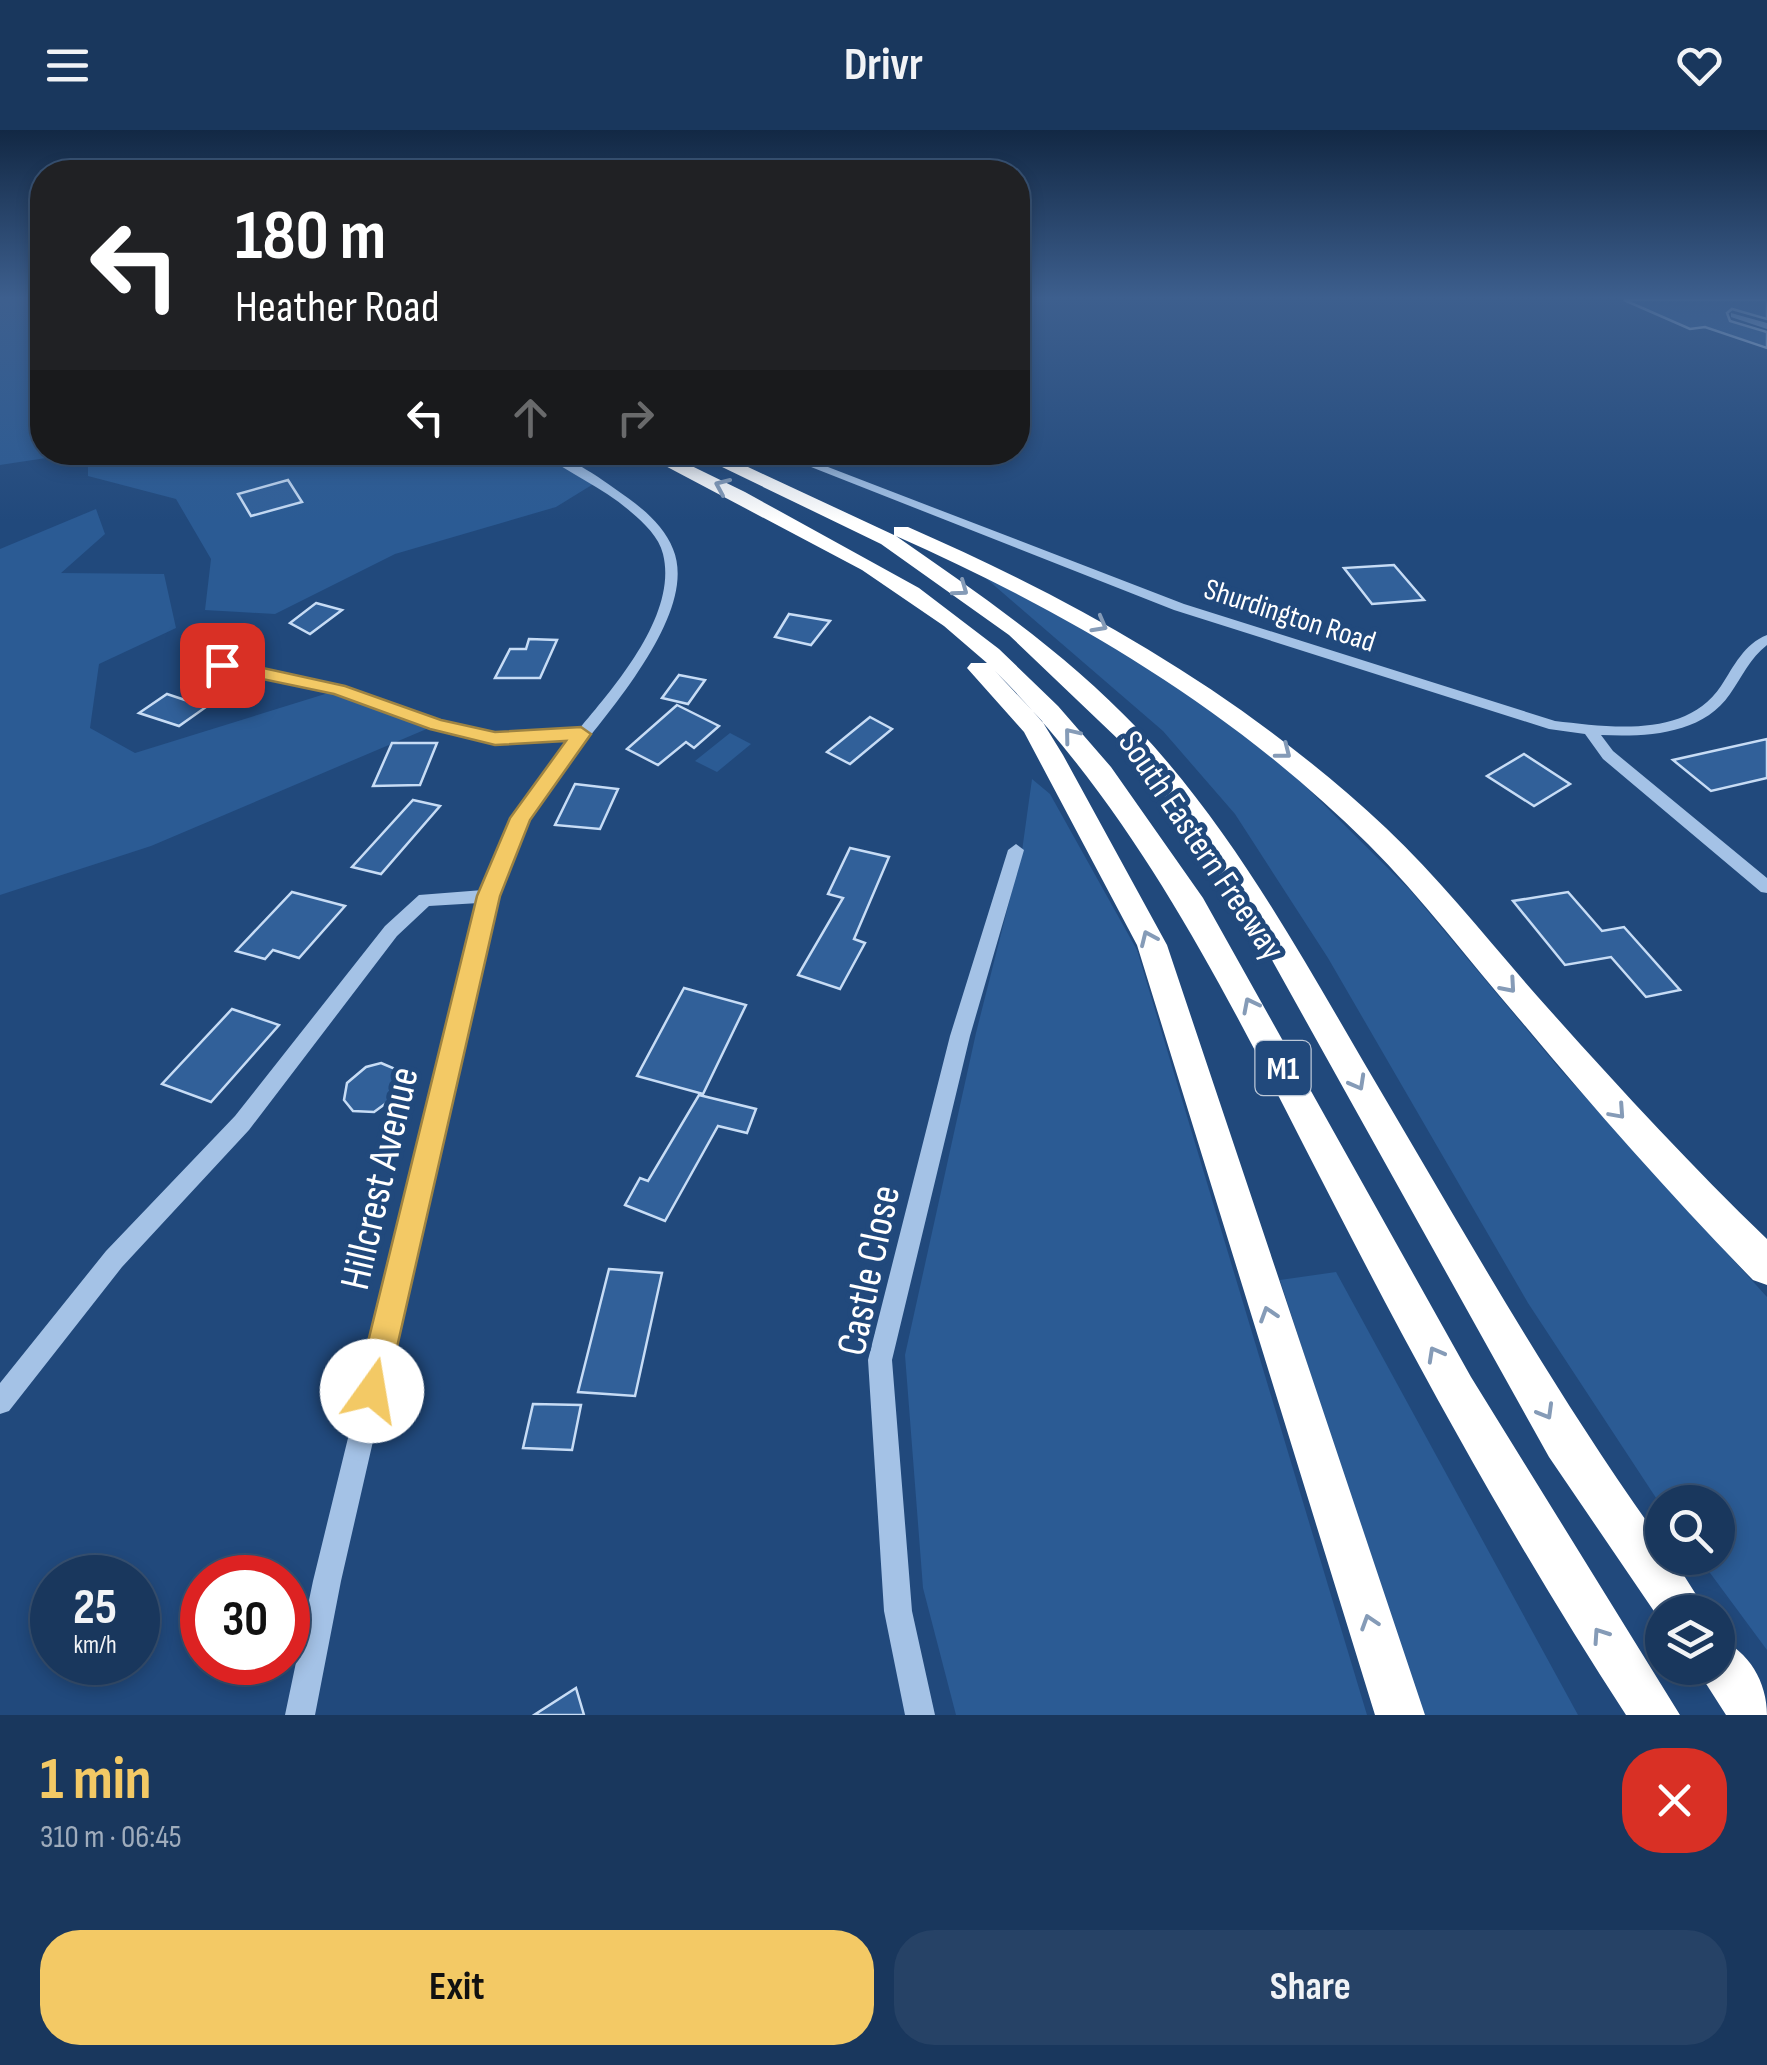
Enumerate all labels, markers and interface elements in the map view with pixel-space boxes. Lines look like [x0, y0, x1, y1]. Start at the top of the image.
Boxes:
icon: menu [40, 38, 95, 93]
text: Drivr [844, 38, 923, 93]
icon: heart [1672, 38, 1727, 93]
text: 180 m [235, 195, 386, 279]
icon: left [70, 200, 200, 330]
text: Heather Road [235, 280, 439, 335]
icon: left [398, 390, 453, 445]
icon: ahead [503, 390, 558, 445]
icon: right [608, 390, 663, 445]
one-way arrow [714, 478, 732, 498]
street label: Shurdington Road [1199, 571, 1380, 661]
one-way arrow [950, 577, 969, 595]
one-way arrow [1089, 612, 1107, 632]
pin [180, 623, 265, 708]
icon: arrive [195, 638, 250, 693]
street label: South Eastern Freeway [1108, 723, 1293, 969]
one-way arrow [1065, 729, 1083, 747]
one-way arrow [1273, 740, 1291, 758]
one-way arrow [1140, 930, 1160, 948]
one-way arrow [1498, 974, 1516, 992]
one-way arrow [1243, 998, 1262, 1016]
road number: M1 [1256, 1041, 1310, 1095]
street label: Hillcrest Avenue [330, 1062, 431, 1295]
one-way arrow [1345, 1072, 1365, 1090]
one-way arrow [1606, 1100, 1624, 1119]
street label: Castle Close [827, 1181, 912, 1360]
one-way arrow [1260, 1306, 1280, 1323]
position arrow [320, 1339, 424, 1443]
one-way arrow [1428, 1347, 1448, 1365]
one-way arrow [1534, 1401, 1553, 1419]
map controls [1645, 1485, 1735, 1685]
button: search [1645, 1485, 1735, 1575]
speed limit sign: 30 [180, 1555, 310, 1685]
text: 25 [73, 1578, 117, 1638]
button: layers [1645, 1595, 1735, 1685]
one-way arrow [1361, 1615, 1381, 1632]
one-way arrow [1594, 1627, 1612, 1646]
text: km/h [73, 1630, 117, 1661]
text: 1 min [40, 1744, 152, 1816]
button: close [1622, 1748, 1727, 1853]
text: 310 m · 06:45 [40, 1818, 182, 1857]
button: Exit [40, 1930, 874, 2045]
button: Share [894, 1930, 1727, 2045]

